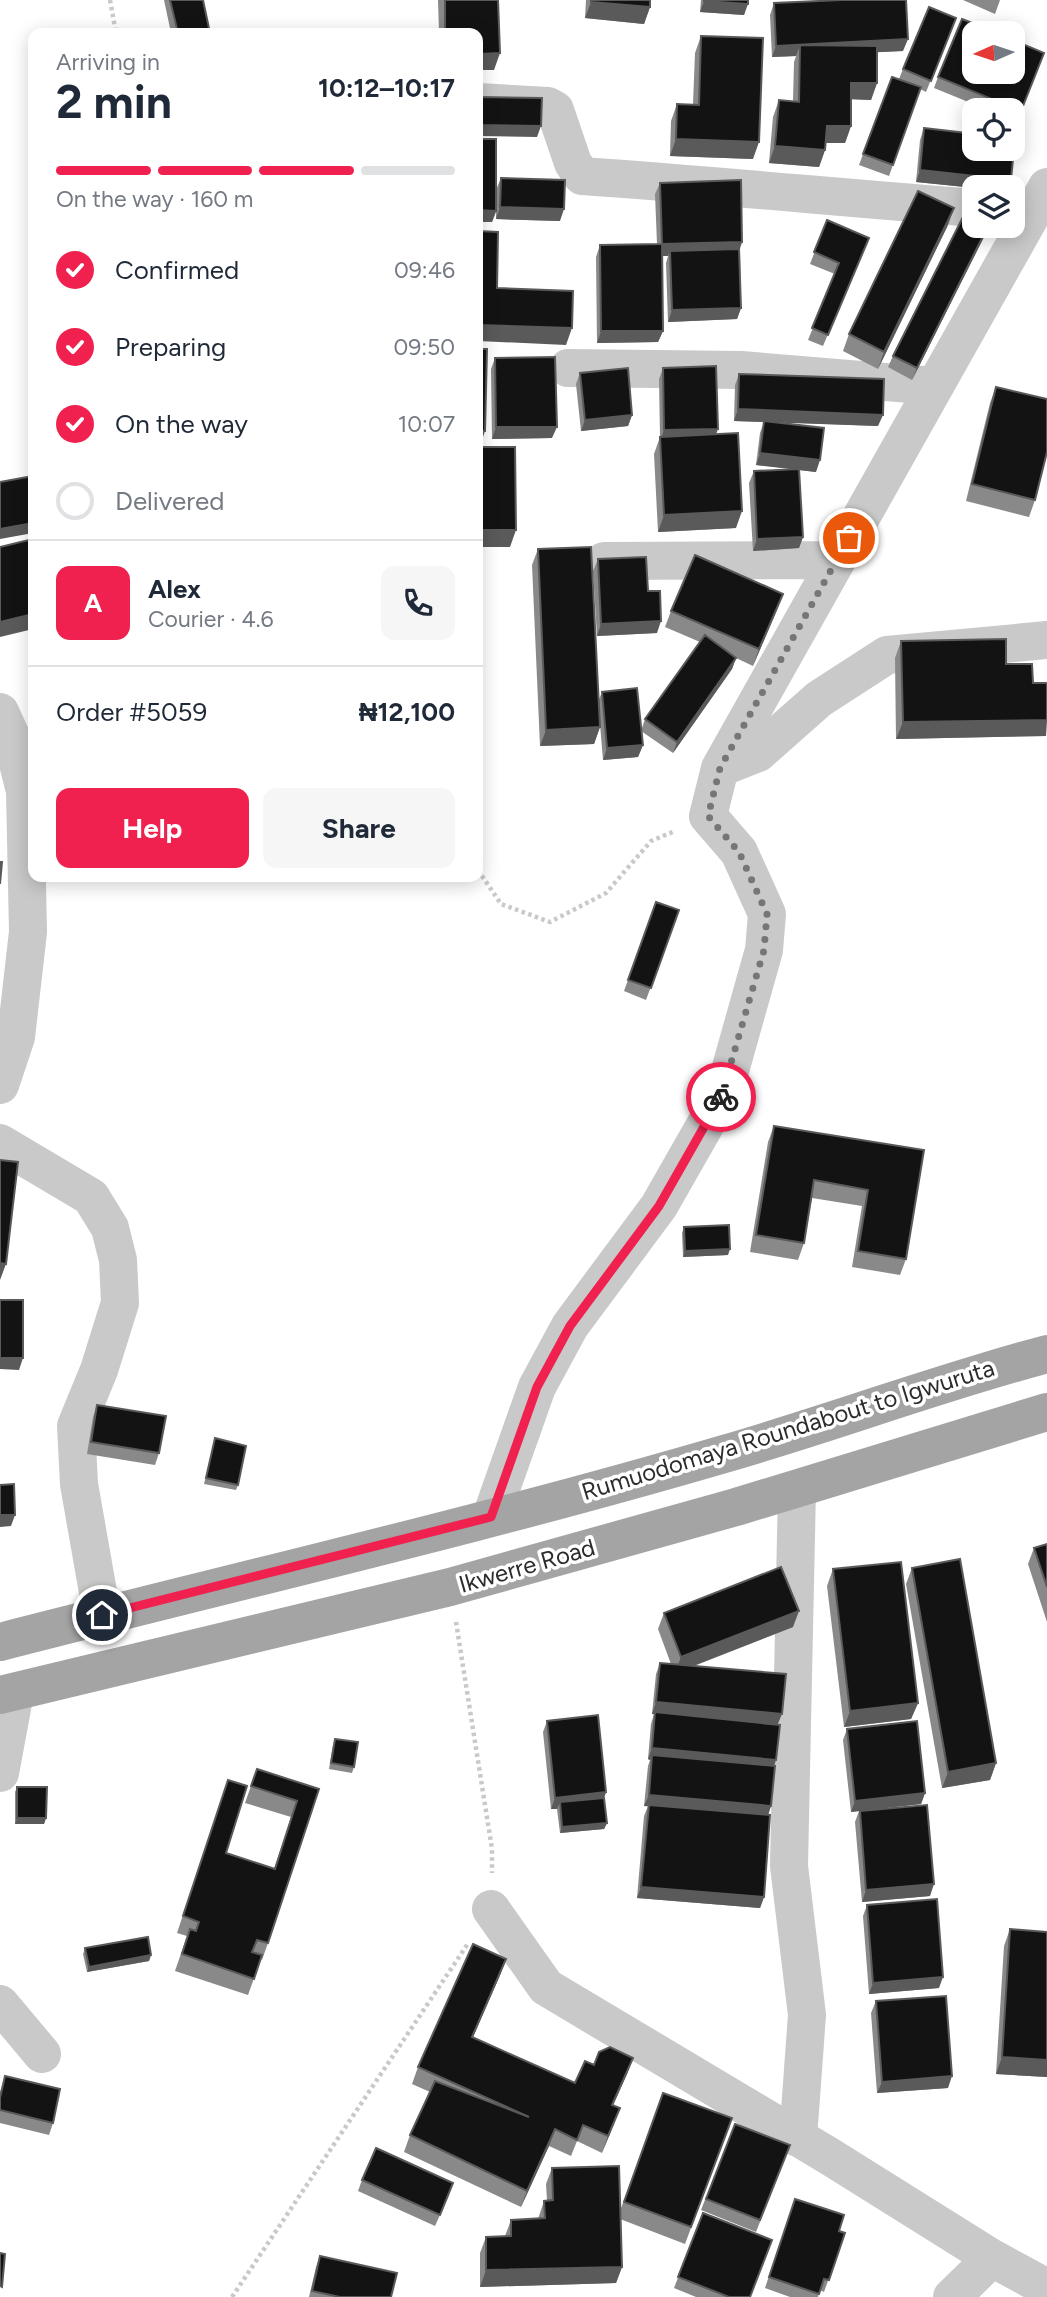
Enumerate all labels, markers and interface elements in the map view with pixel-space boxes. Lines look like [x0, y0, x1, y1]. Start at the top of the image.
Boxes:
north arrow [962, 21, 1026, 84]
map controls [962, 21, 1025, 238]
text: Arriving in [56, 48, 160, 76]
text: 10:12–10:17 [318, 72, 455, 104]
text: 2 min [56, 74, 172, 130]
button: locate [962, 98, 1025, 161]
button: layers [962, 175, 1025, 238]
text: On the way · 160 m [56, 185, 253, 213]
icon: check [56, 251, 94, 289]
text: Confirmed [115, 254, 239, 286]
text: 09:46 [394, 256, 455, 284]
icon: check [56, 328, 94, 366]
text: Preparing [115, 331, 226, 363]
text: 09:50 [393, 333, 455, 361]
icon: check [56, 405, 94, 443]
text: On the way [115, 408, 248, 440]
text: 10:07 [398, 410, 455, 438]
text: Delivered [115, 485, 224, 517]
pin [819, 508, 879, 568]
icon: bag [830, 519, 868, 557]
button: phone [381, 566, 455, 640]
text: Alex [148, 573, 201, 605]
text: A [84, 587, 102, 619]
text: Courier · 4.6 [148, 605, 274, 633]
text: Order #5059 [56, 696, 207, 728]
text: ₦12,100 [359, 696, 455, 728]
button: Help [56, 788, 249, 868]
button: Share [263, 788, 455, 868]
courier [686, 1062, 756, 1132]
icon: bike [702, 1078, 740, 1116]
street label: Rumuodomaya Roundabout to Igwuruta [578, 1353, 998, 1506]
street label: Ikwerre Road [455, 1532, 598, 1599]
pin [72, 1585, 132, 1645]
icon: home [83, 1596, 121, 1634]

